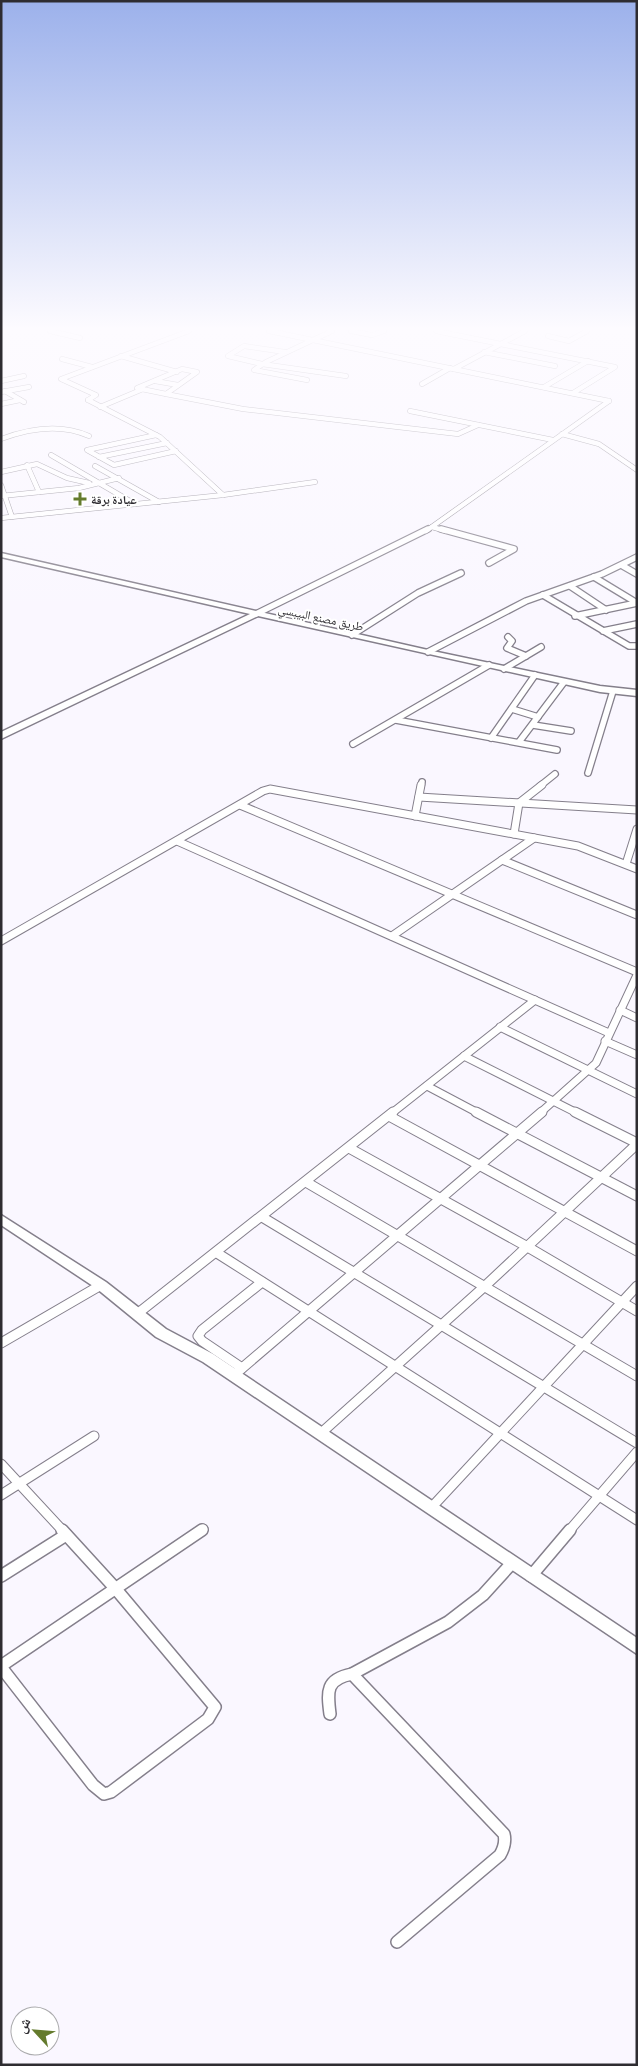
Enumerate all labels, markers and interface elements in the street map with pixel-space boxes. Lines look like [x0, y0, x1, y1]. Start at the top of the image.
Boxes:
marker: عيادة برقة [73, 492, 87, 506]
place label: عيادة برقة [91, 492, 137, 507]
street label: طريق مصنع البيبسي [276, 601, 365, 637]
north arrow [10, 2006, 60, 2056]
text: ش [12, 2015, 35, 2036]

